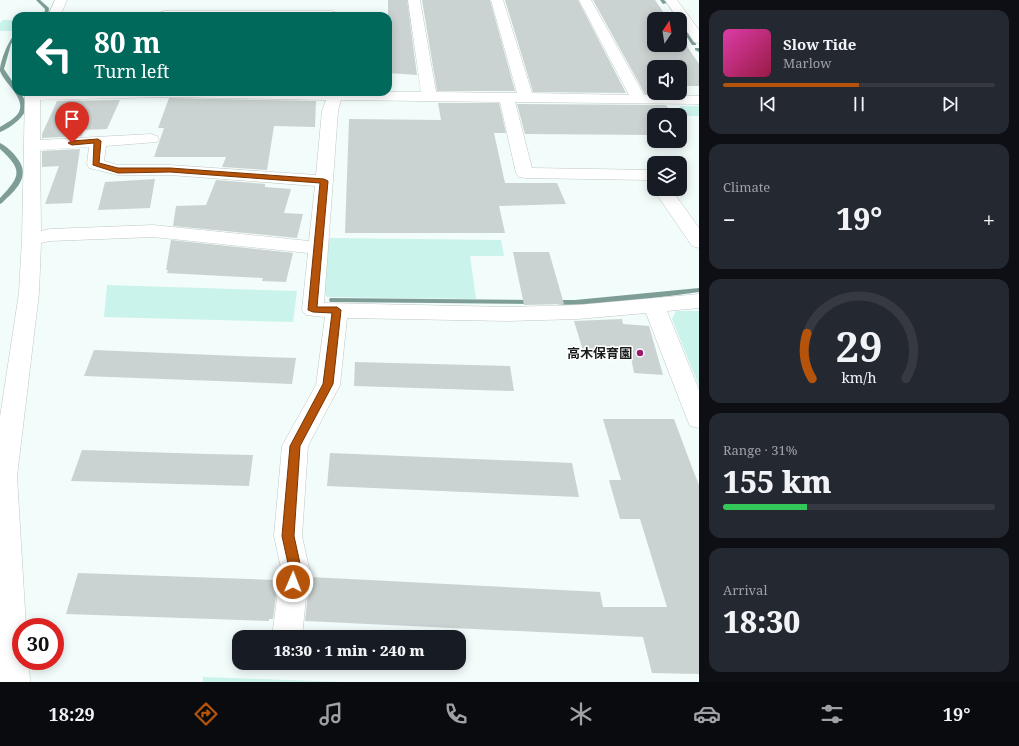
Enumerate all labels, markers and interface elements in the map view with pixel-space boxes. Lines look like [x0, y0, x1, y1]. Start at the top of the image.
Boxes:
north arrow [647, 12, 687, 52]
map controls [647, 12, 687, 196]
text: 80 m [94, 23, 161, 61]
icon: left [28, 28, 80, 80]
text: Slow Tide [783, 34, 856, 54]
text: Marlow [783, 54, 831, 72]
text: Turn left [94, 59, 169, 83]
button: sound [647, 60, 687, 100]
icon: previous [757, 93, 779, 115]
icon: pause [848, 93, 870, 115]
icon: next [939, 93, 961, 115]
pin [55, 102, 89, 143]
icon: arrive [61, 108, 83, 130]
button: search [647, 108, 687, 148]
button: layers [647, 156, 687, 196]
text: Climate [723, 178, 770, 196]
text: 19° [836, 198, 882, 239]
text: − [723, 204, 736, 234]
text: + [983, 204, 995, 234]
text: 29 [835, 318, 883, 374]
place label: 高木保育園 [567, 344, 632, 362]
marker: 高木保育園 [635, 348, 645, 358]
text: km/h [841, 368, 877, 387]
text: Range · 31% [723, 441, 797, 459]
text: 155 km [723, 461, 832, 502]
position arrow [272, 561, 314, 603]
text: Arrival [723, 581, 767, 599]
text: 18:30 [723, 601, 800, 642]
speed limit sign: 30 [12, 618, 64, 670]
text: 18:30 · 1 min · 240 m [273, 640, 425, 660]
icon: directions [192, 700, 220, 728]
icon: music [317, 700, 345, 728]
icon: phone [442, 700, 470, 728]
icon: climate [567, 700, 595, 728]
icon: car [693, 700, 721, 728]
icon: filters [818, 700, 846, 728]
text: 18:29 [49, 702, 95, 726]
text: 19° [943, 702, 970, 726]

